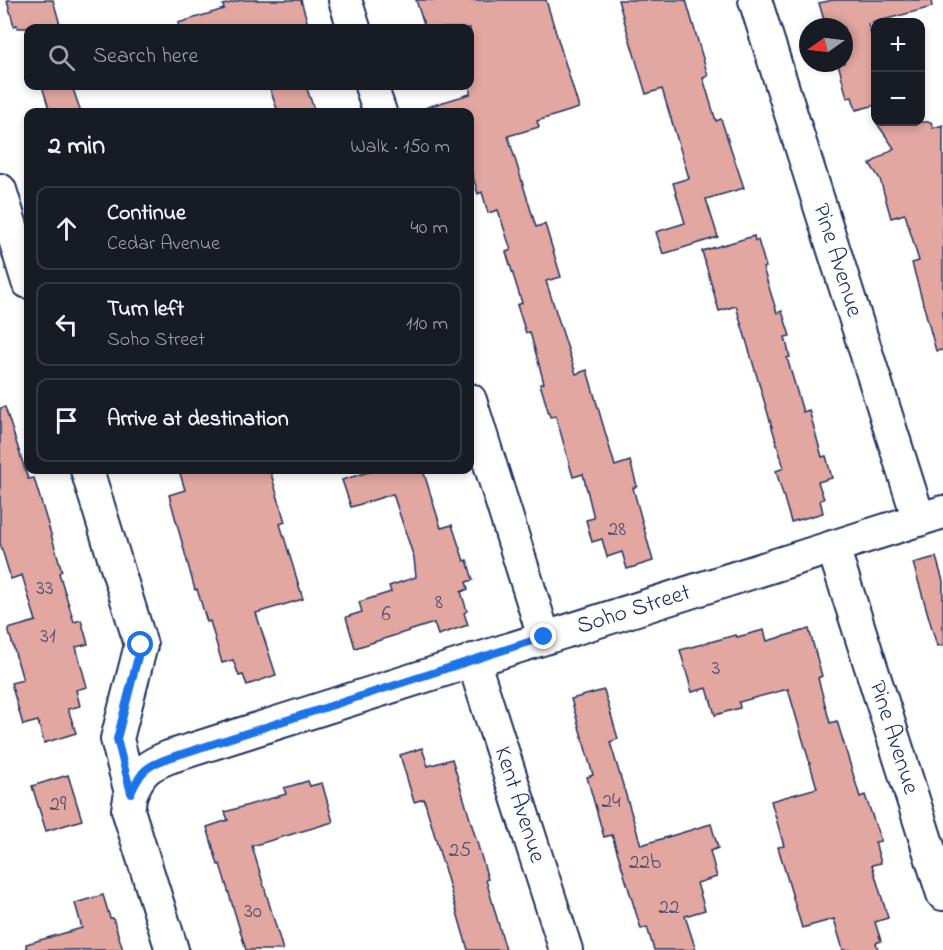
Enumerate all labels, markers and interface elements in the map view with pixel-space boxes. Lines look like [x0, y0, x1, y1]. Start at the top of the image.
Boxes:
north arrow [799, 18, 853, 72]
map controls [871, 18, 925, 126]
button: + [871, 18, 925, 72]
search box [24, 24, 474, 90]
icon: search [45, 41, 78, 74]
text: Search here [93, 41, 198, 73]
button: − [871, 72, 925, 126]
text: 2 min [48, 128, 105, 166]
text: Walk · 150 m [350, 133, 450, 162]
text: Continue [107, 198, 186, 230]
street label: Pine Avenue [803, 199, 872, 322]
icon: ahead [50, 212, 83, 245]
text: 40 m [411, 214, 448, 243]
text: Cedar Avenue [107, 230, 220, 259]
text: Turn left [107, 294, 184, 326]
icon: left [50, 308, 83, 341]
text: 110 m [406, 310, 448, 339]
text: Soho Street [107, 326, 205, 355]
icon: arrive [50, 404, 83, 437]
text: Arrive at destination [107, 404, 289, 436]
house number: 28 [608, 515, 626, 545]
house number: 33 [36, 574, 54, 604]
street label: Soho Street [572, 575, 695, 644]
house number: 8 [435, 588, 443, 618]
house number: 6 [381, 600, 391, 630]
house number: 31 [40, 622, 56, 652]
route end [530, 623, 556, 649]
route start [127, 631, 153, 657]
house number: 3 [712, 654, 720, 684]
street label: Pine Avenue [859, 676, 928, 799]
street label: Kent Avenue [484, 742, 554, 868]
house number: 24 [601, 787, 621, 817]
house number: 29 [50, 790, 67, 820]
house number: 25 [449, 836, 471, 866]
house number: 22b [629, 848, 661, 878]
house number: 22 [659, 893, 679, 923]
house number: 30 [244, 897, 262, 927]

